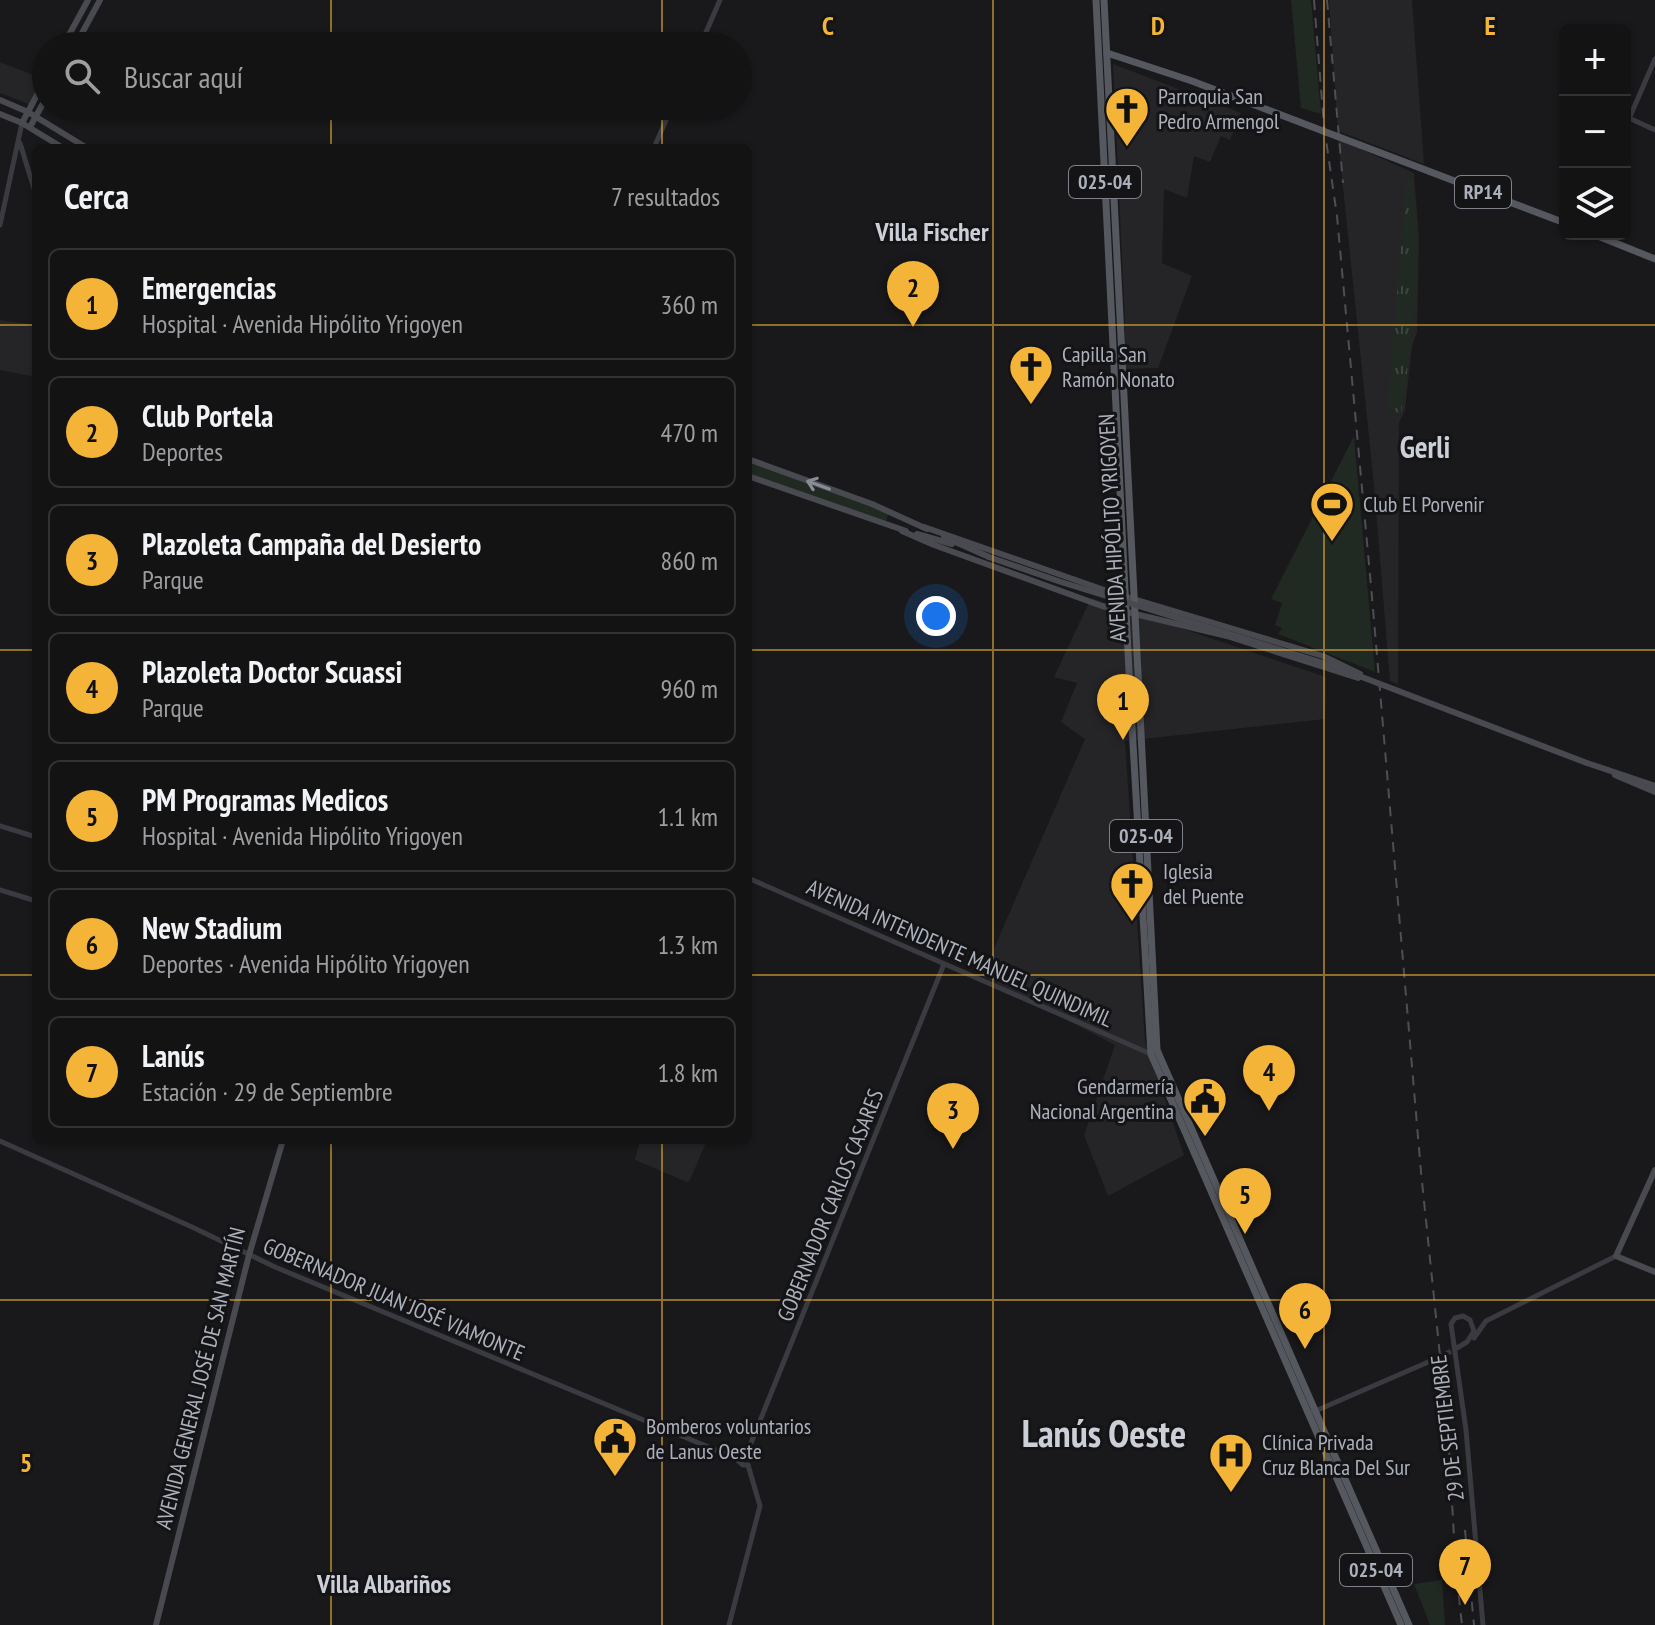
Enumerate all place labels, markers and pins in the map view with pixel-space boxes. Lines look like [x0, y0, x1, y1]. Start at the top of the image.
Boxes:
place label: Parroquia San Pedro Armengol [1158, 82, 1280, 135]
church icon: Parroquia San Pedro Armengol [1103, 85, 1151, 148]
pin: 2 [887, 261, 939, 327]
place label: Capilla San Ramón Nonato [1062, 340, 1175, 393]
church icon: Capilla San Ramón Nonato [1007, 343, 1055, 406]
sports icon: Club El Porvenir [1308, 480, 1356, 543]
place label: Club El Porvenir [1363, 490, 1484, 518]
pin: 1 [1097, 674, 1149, 740]
place label: Iglesia del Puente [1163, 857, 1244, 910]
church icon: Iglesia del Puente [1108, 860, 1156, 923]
pin: 4 [1243, 1045, 1295, 1111]
place label: Gendarmería Nacional Argentina [1030, 1072, 1174, 1125]
public building icon: Gendarmería Nacional Argentina [1181, 1075, 1229, 1138]
pin: 3 [927, 1083, 979, 1149]
pin: 5 [1219, 1168, 1271, 1234]
pin: 6 [1279, 1283, 1331, 1349]
place label: Bomberos voluntarios de Lanus Oeste [646, 1412, 811, 1465]
public building icon: Bomberos voluntarios de Lanus Oeste [591, 1415, 639, 1478]
place label: Clínica Privada Cruz Blanca Del Sur [1262, 1428, 1410, 1481]
hospital icon: Clínica Privada Cruz Blanca Del Sur [1207, 1431, 1255, 1494]
pin: 7 [1439, 1539, 1491, 1605]

